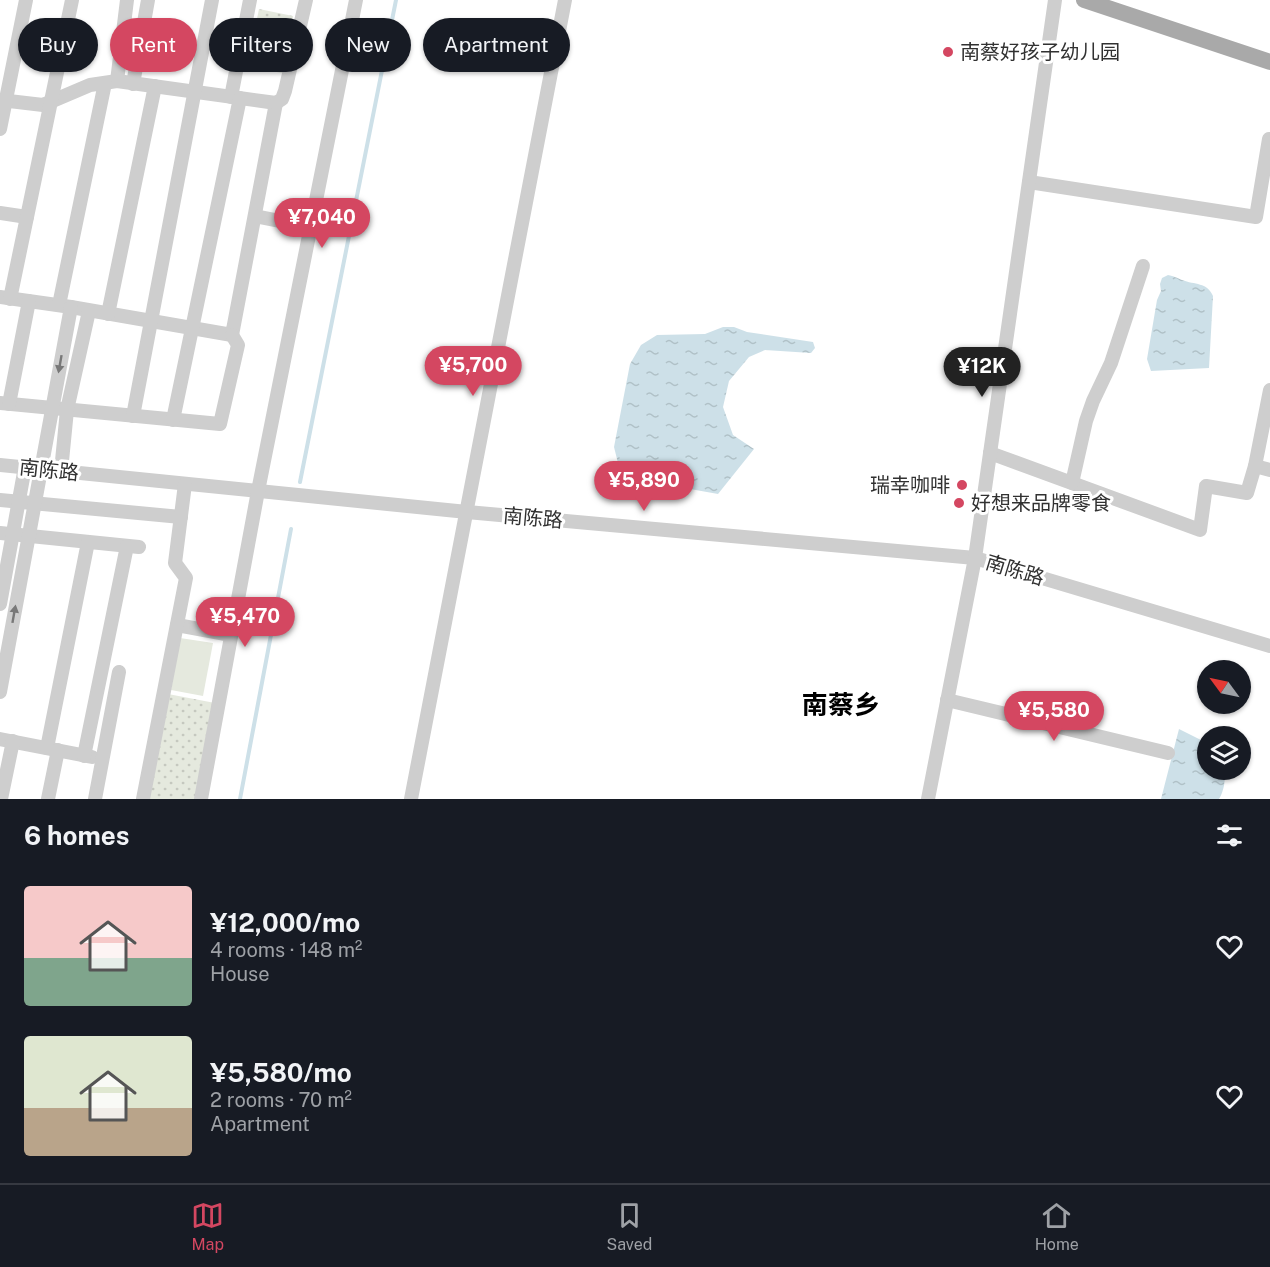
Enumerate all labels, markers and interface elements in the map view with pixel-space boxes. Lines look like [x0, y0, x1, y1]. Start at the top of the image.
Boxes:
chip: Buy [18, 18, 98, 72]
chip: Rent [110, 18, 197, 72]
chip: Filters [209, 18, 313, 72]
chip: New [325, 18, 411, 72]
chip: Apartment [423, 18, 570, 72]
place label: 南蔡好孩子幼儿园 [960, 40, 1120, 64]
marker: 南蔡好孩子幼儿园 [941, 45, 955, 59]
pin: ¥7,040 [273, 198, 371, 249]
text: ¥7,040 [288, 205, 356, 229]
pin: ¥5,700 [424, 346, 522, 397]
pin: ¥12K [946, 347, 1018, 398]
text: ¥5,700 [439, 353, 507, 377]
text: ¥12K [958, 354, 1006, 378]
one-way arrow [55, 355, 64, 374]
street label: 南陈路 [18, 455, 80, 485]
pin: ¥5,890 [595, 461, 693, 512]
text: ¥5,890 [608, 468, 680, 492]
place label: 瑞幸咖啡 [870, 473, 950, 497]
marker: 瑞幸咖啡 [955, 478, 969, 492]
place label: 好想来品牌零食 [971, 491, 1111, 515]
marker: 好想来品牌零食 [952, 496, 966, 510]
street label: 南陈路 [502, 503, 564, 533]
street label: 南陈路 [983, 550, 1047, 590]
pin: ¥5,470 [196, 597, 294, 648]
one-way arrow [10, 604, 19, 623]
text: ¥5,470 [210, 604, 280, 628]
north arrow [1197, 660, 1251, 714]
map controls [1197, 660, 1251, 780]
district label: 南蔡乡 [802, 689, 880, 720]
pin: ¥5,580 [1005, 691, 1103, 742]
text: ¥5,580 [1018, 698, 1090, 722]
button: layers [1197, 726, 1251, 780]
icon: filters [1213, 819, 1246, 852]
text: 6 homes [24, 820, 129, 851]
text: ¥12,000/mo [210, 907, 360, 938]
icon: home [72, 910, 144, 982]
icon: heart [1213, 930, 1246, 963]
text: 4 rooms · 148 m² [210, 938, 362, 962]
text: House [210, 962, 270, 986]
text: ¥5,580/mo [210, 1057, 352, 1088]
icon: home [72, 1060, 144, 1132]
icon: heart [1213, 1080, 1246, 1113]
text: 2 rooms · 70 m² [210, 1088, 352, 1112]
text: Apartment [210, 1112, 310, 1136]
tab: Map [191, 1199, 224, 1254]
tab: Saved [607, 1199, 652, 1254]
tab: Home [1035, 1199, 1079, 1254]

